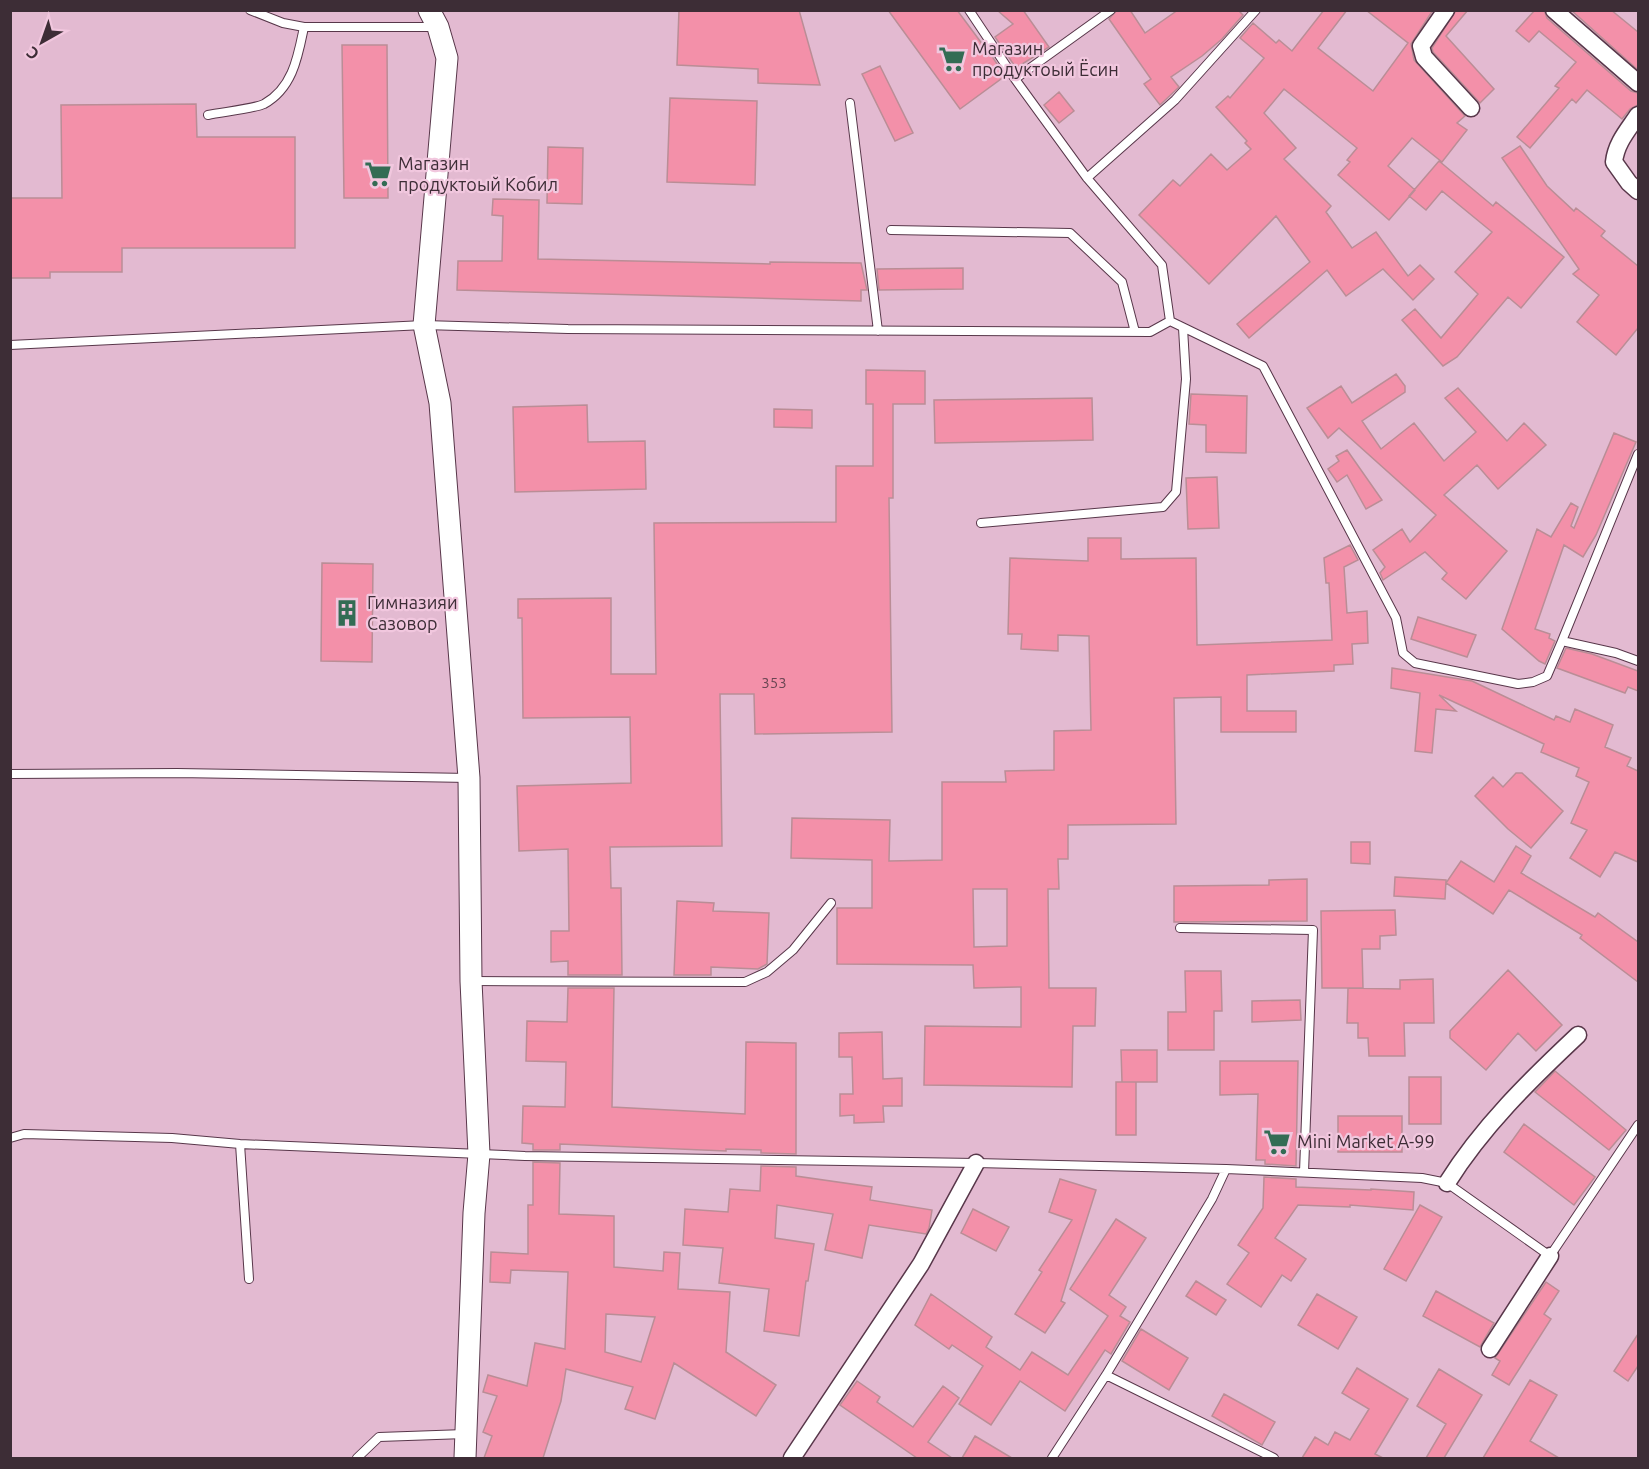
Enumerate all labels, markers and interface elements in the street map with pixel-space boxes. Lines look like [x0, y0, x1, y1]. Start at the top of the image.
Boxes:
north arrow [12, 12, 72, 72]
place label: Магазин продуктоый Ёсин [972, 38, 1119, 79]
text: С [23, 43, 42, 64]
supermarket icon: Магазин продуктоый Ёсин [937, 44, 967, 74]
place label: Магазин продуктоый Кобил [398, 153, 558, 194]
supermarket icon: Магазин продуктоый Кобил [363, 159, 393, 189]
place label: Гимназияи Сазовор [367, 592, 458, 633]
building icon: Гимназияи Сазовор [332, 598, 362, 628]
house number: 353 [761, 674, 787, 691]
supermarket icon: Mini Market A-99 [1262, 1127, 1292, 1157]
place label: Mini Market A-99 [1297, 1131, 1435, 1151]

